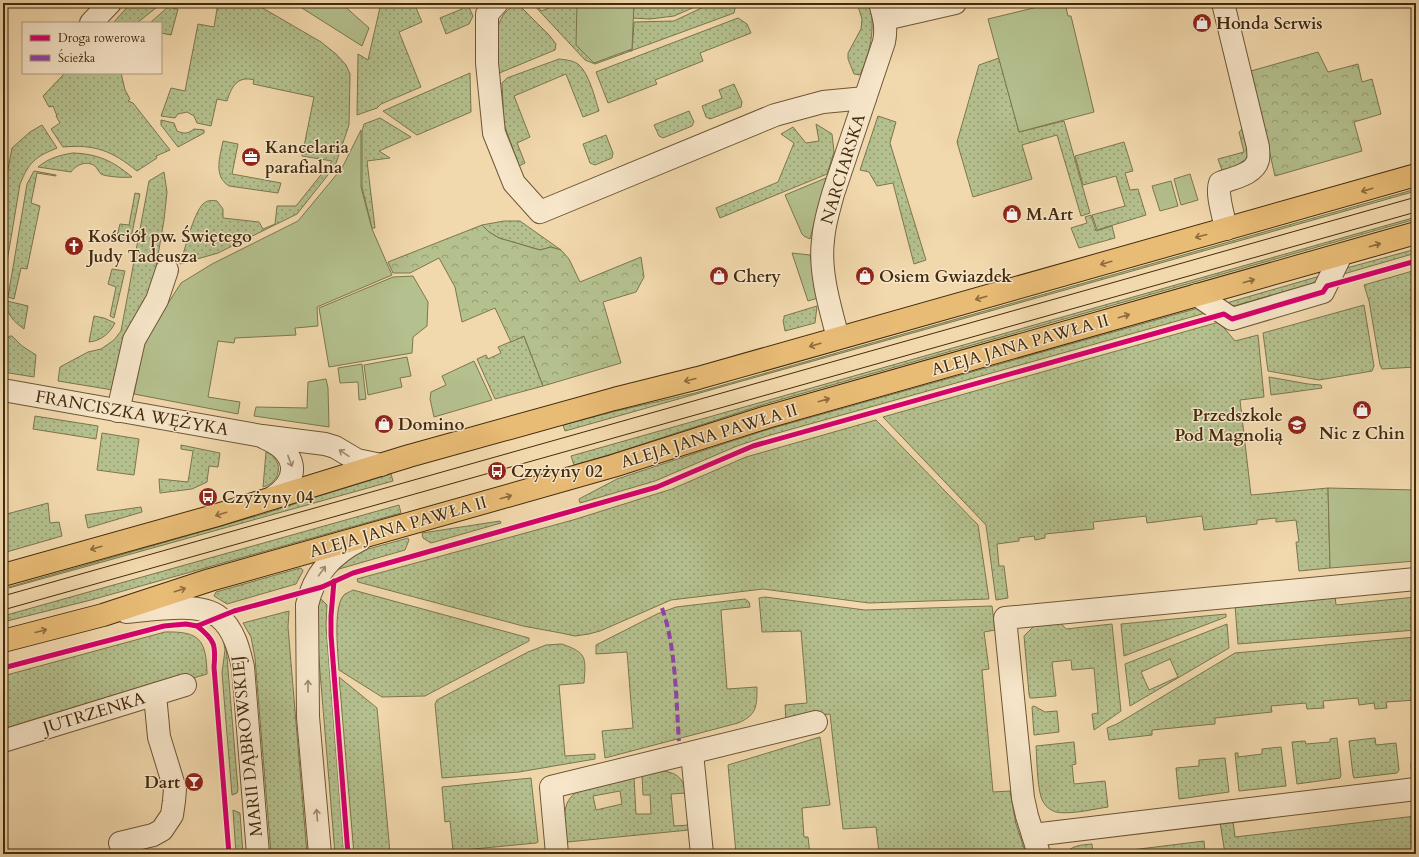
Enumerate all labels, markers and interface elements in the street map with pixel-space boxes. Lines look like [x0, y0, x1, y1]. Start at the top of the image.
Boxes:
shop icon: Honda Serwis [1191, 12, 1213, 34]
place label: Honda Serwis [1216, 12, 1323, 35]
legend [22, 22, 162, 74]
text: Droga rowerowa [58, 30, 146, 46]
text: Ścieżka [58, 49, 96, 66]
street label: NARCIARSKA [815, 110, 871, 227]
place label: Kancelaria parafialna [265, 136, 349, 179]
office icon: Kancelaria parafialna [240, 146, 262, 168]
one-way arrow [1360, 186, 1373, 194]
shop icon: M.Art [1001, 203, 1023, 225]
place label: M.Art [1026, 203, 1073, 226]
place label: Kościół pw. Świętego Judy Tadeusza [85, 225, 252, 268]
one-way arrow [1195, 233, 1208, 240]
church icon: Kościół pw. Świętego Judy Tadeusza [63, 235, 85, 257]
one-way arrow [1368, 241, 1381, 248]
one-way arrow [1100, 260, 1113, 267]
shop icon: Chery [708, 265, 730, 287]
place label: Chery [733, 265, 781, 288]
shop icon: Osiem Gwiazdek [854, 265, 876, 287]
place label: Osiem Gwiazdek [879, 265, 1012, 288]
one-way arrow [1243, 276, 1256, 284]
one-way arrow [975, 295, 988, 302]
street label: ALEJA JANA PAWŁA II [929, 309, 1112, 381]
one-way arrow [1118, 312, 1131, 319]
one-way arrow [809, 342, 822, 349]
one-way arrow [684, 377, 697, 384]
street label: FRANCISZKA WĘŻYKA [34, 385, 231, 441]
one-way arrow [817, 396, 830, 404]
street label: ALEJA JANA PAWŁA II [618, 398, 800, 474]
shop icon: Nic z Chin [1351, 399, 1373, 421]
place label: Przedszkole Pod Magnolią [1175, 404, 1284, 447]
shop icon: Domino [373, 413, 395, 435]
place label: Domino [398, 413, 464, 436]
school or university icon: Przedszkole Pod Magnolią [1286, 414, 1308, 436]
place label: Nic z Chin [1319, 422, 1405, 445]
one-way arrow [339, 449, 350, 457]
one-way arrow [286, 455, 294, 467]
bus stop icon: Czyżyny 02 [486, 460, 508, 482]
place label: Czyżyny 02 [511, 460, 603, 483]
bus stop icon: Czyżyny 04 [197, 486, 219, 508]
place label: Czyżyny 04 [222, 486, 314, 509]
street label: ALEJA JANA PAWŁA II [307, 491, 490, 563]
one-way arrow [500, 493, 513, 500]
one-way arrow [216, 510, 228, 518]
one-way arrow [90, 545, 103, 553]
one-way arrow [317, 565, 326, 576]
one-way arrow [173, 586, 186, 593]
one-way arrow [34, 627, 47, 634]
street label: MARII DĄBROWSKIEJ [226, 654, 268, 838]
one-way arrow [304, 680, 312, 693]
street label: JUTRZENKA [37, 686, 149, 740]
place label: Dart [144, 771, 180, 794]
bar icon: Dart [183, 771, 205, 793]
one-way arrow [313, 809, 320, 822]

